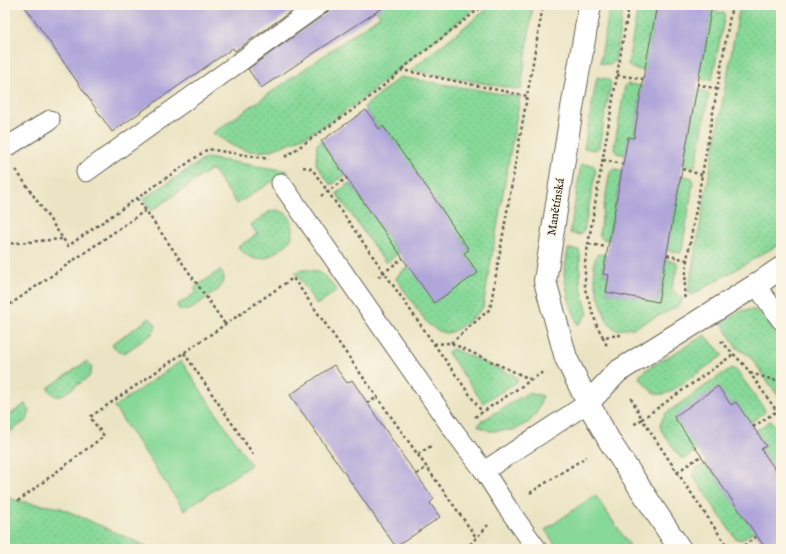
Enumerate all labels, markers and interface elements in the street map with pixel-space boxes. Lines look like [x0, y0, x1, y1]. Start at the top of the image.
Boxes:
street label: Manětínská [544, 176, 568, 237]

